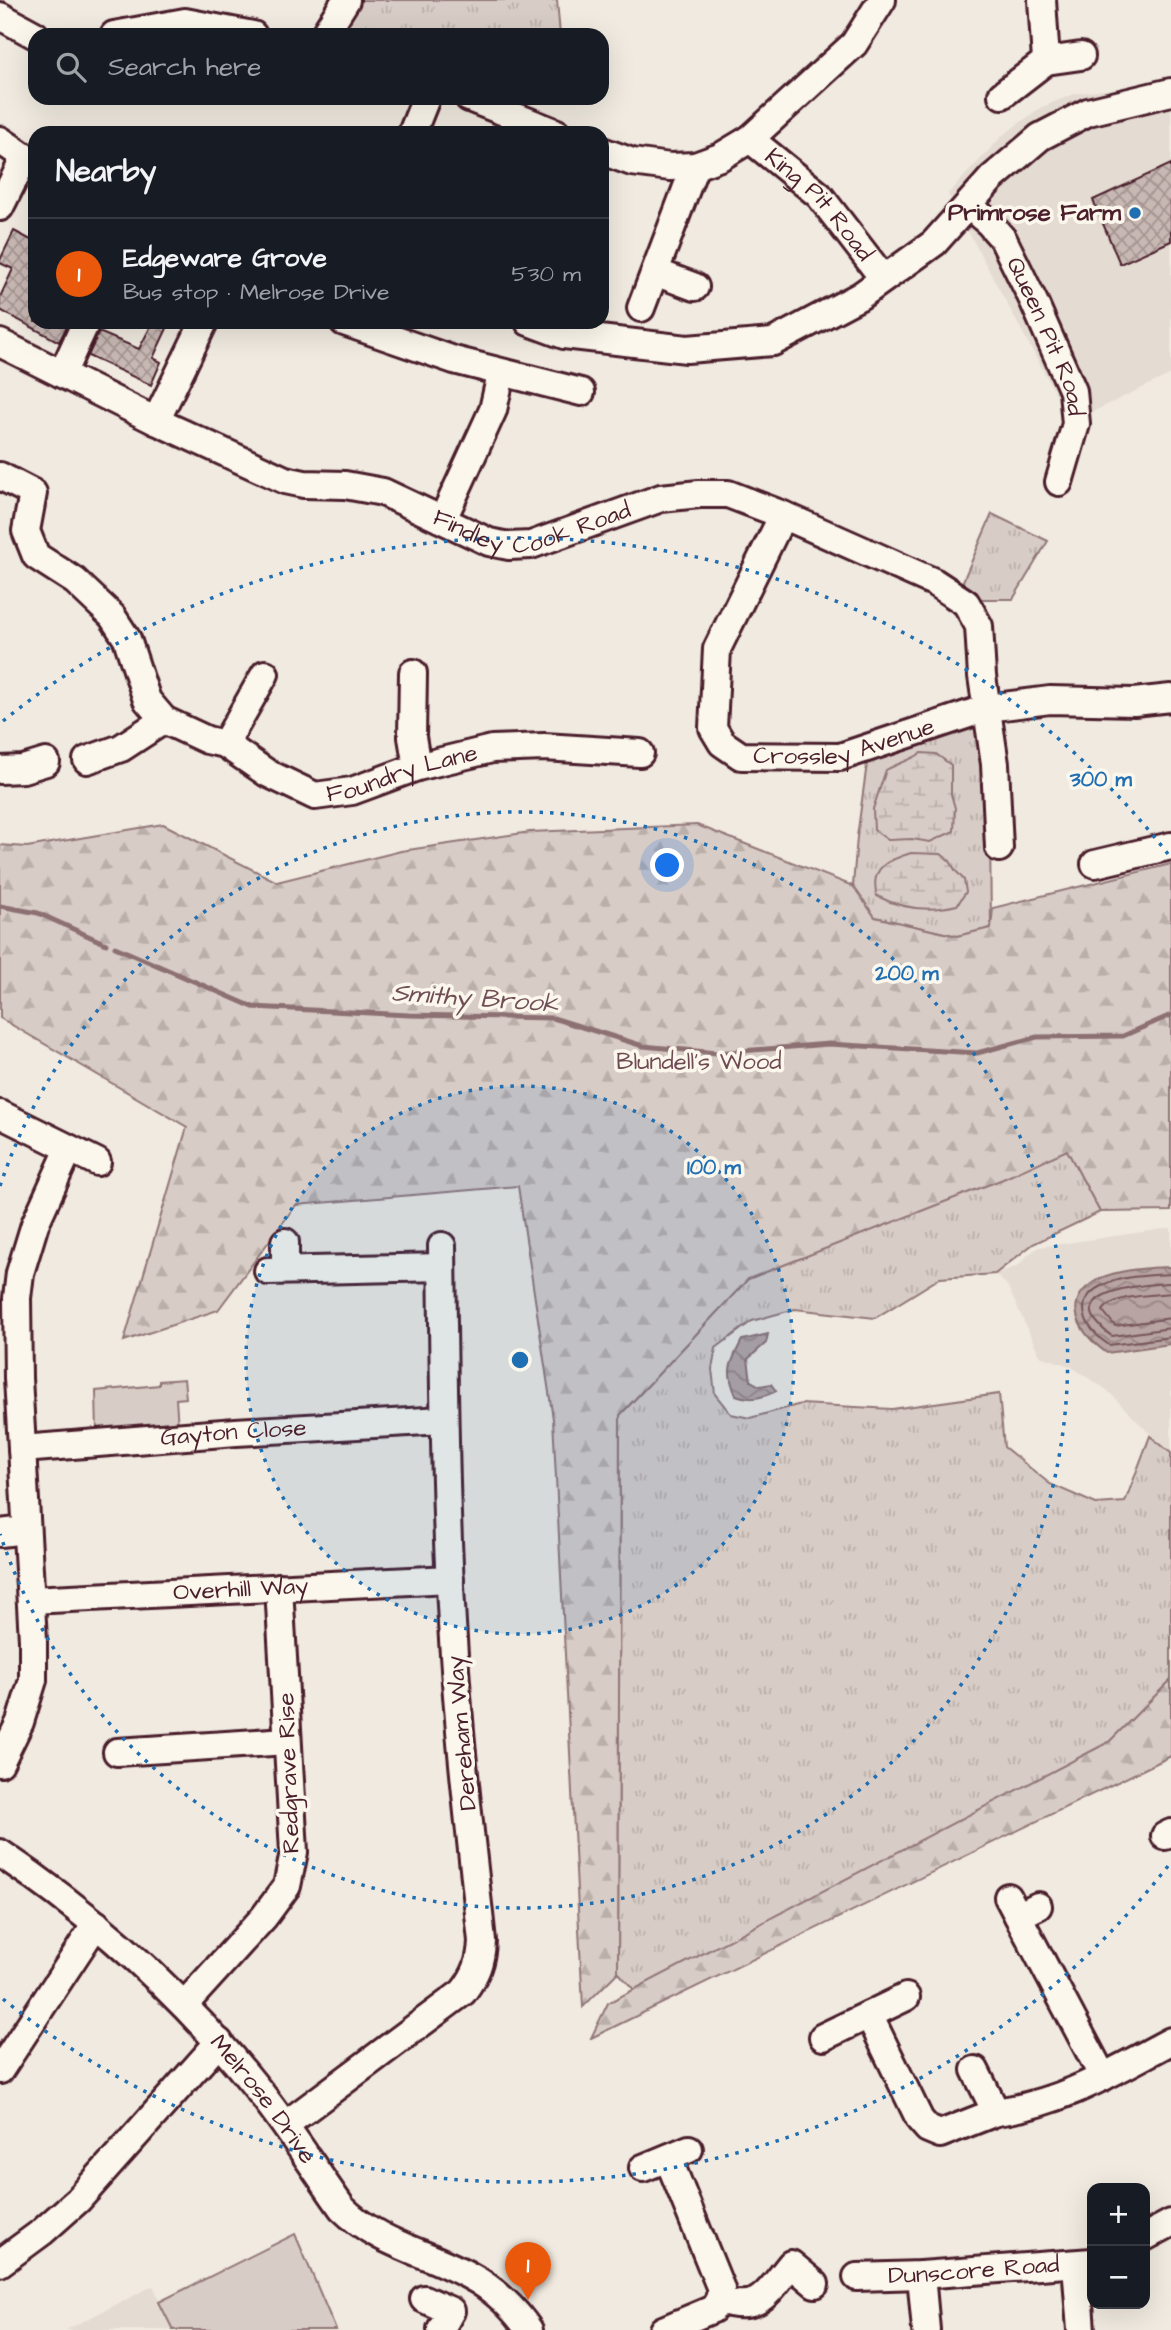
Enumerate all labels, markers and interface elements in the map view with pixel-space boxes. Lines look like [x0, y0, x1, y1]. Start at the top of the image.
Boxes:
search box [28, 28, 609, 105]
icon: search [52, 48, 90, 86]
text: Search here [108, 49, 261, 85]
street label: King Pit Road [757, 140, 881, 269]
text: Nearby [56, 151, 156, 193]
place label: Primrose Farm [948, 196, 1121, 230]
marker: Primrose Farm [1127, 205, 1143, 221]
text: Edgeware Grove [123, 240, 327, 276]
street label: Queen Pit Road [997, 251, 1092, 417]
text: 1 [78, 258, 80, 290]
text: 530 m [511, 258, 581, 290]
text: Bus stop · Melrose Drive [123, 276, 389, 308]
street label: Findley Cook Road [428, 492, 636, 524]
text: Findley Cook Road [427, 493, 635, 563]
street label: Crossley Avenue [753, 710, 939, 775]
street label: Foundry Lane [324, 736, 481, 811]
text: 300 m [1069, 765, 1133, 794]
your location [650, 848, 684, 882]
text: 200 m [874, 959, 939, 988]
water label: Smithy Brook [390, 974, 561, 1023]
park label: Blundell's Wood [616, 1045, 782, 1079]
text: 100 m [687, 1153, 742, 1182]
centre of rings [508, 1348, 532, 1372]
street label: Gayton Close [159, 1411, 307, 1455]
street label: Overhill Way [172, 1569, 309, 1610]
street label: Dereham Way [438, 1654, 487, 1812]
street label: Redgrave Rise [269, 1692, 310, 1854]
street label: Melrose Drive [202, 2027, 324, 2171]
map controls [1087, 2183, 1150, 2309]
button: + [1087, 2183, 1150, 2246]
pin: 1 [505, 2242, 551, 2300]
button: − [1087, 2246, 1150, 2309]
street label: Dunscore Road [888, 2248, 1061, 2293]

